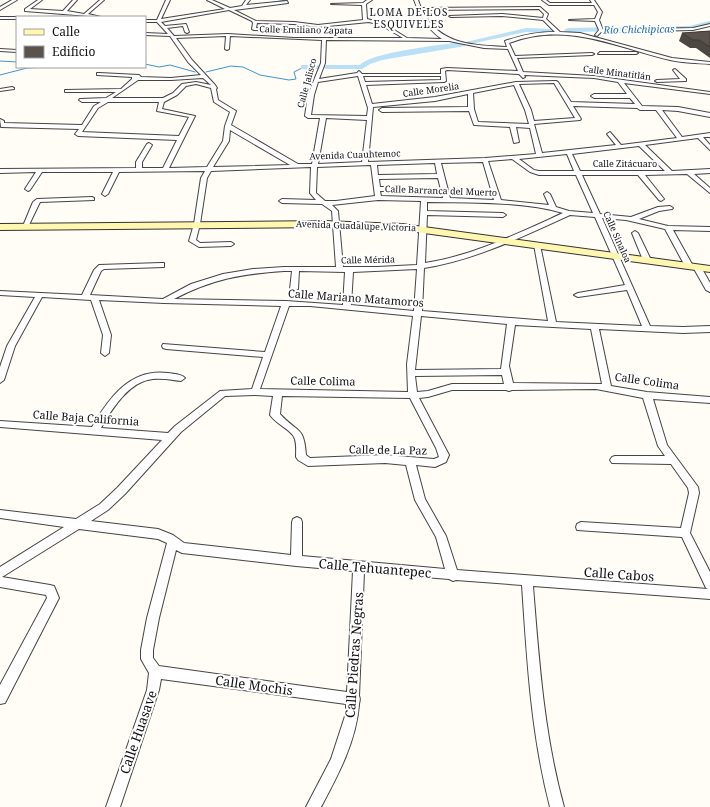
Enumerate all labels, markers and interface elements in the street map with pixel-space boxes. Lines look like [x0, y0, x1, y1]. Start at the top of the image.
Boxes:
district label: LOMA DE LOS ESQUIVELES [370, 5, 448, 31]
legend [16, 16, 146, 68]
water label: Río Chichipicas [602, 21, 675, 37]
street label: Calle Emiliano Zapata [259, 22, 353, 37]
text: Calle [52, 23, 80, 40]
text: Edificio [52, 43, 95, 60]
street label: Calle Jalisco [294, 57, 319, 109]
street label: Calle Minatitlán [582, 62, 652, 83]
street label: Calle Morelia [402, 79, 460, 100]
street label: Avenida Cuauhtemoc [309, 146, 401, 163]
street label: Calle Zitácuaro [593, 157, 657, 170]
street label: Calle Barranca del Muerto [385, 182, 497, 199]
street label: Calle Sinaloa [600, 209, 635, 265]
street label: Avenida Guadalupe Victoria [296, 217, 416, 234]
street label: Calle Mérida [341, 253, 395, 266]
street label: Calle Mariano Matamoros [288, 285, 424, 310]
street label: Calle Colima [614, 369, 680, 392]
street label: Calle Colima [290, 372, 356, 389]
street label: Calle Baja California [32, 406, 140, 429]
street label: Calle de La Paz [349, 441, 427, 458]
street label: Calle Tehuantepec [318, 554, 432, 582]
street label: Calle Cabos [583, 563, 655, 585]
street label: Calle Piedras Negras [341, 591, 367, 718]
street label: Calle Mochis [214, 671, 294, 699]
street label: Calle Huasave [115, 688, 161, 776]

